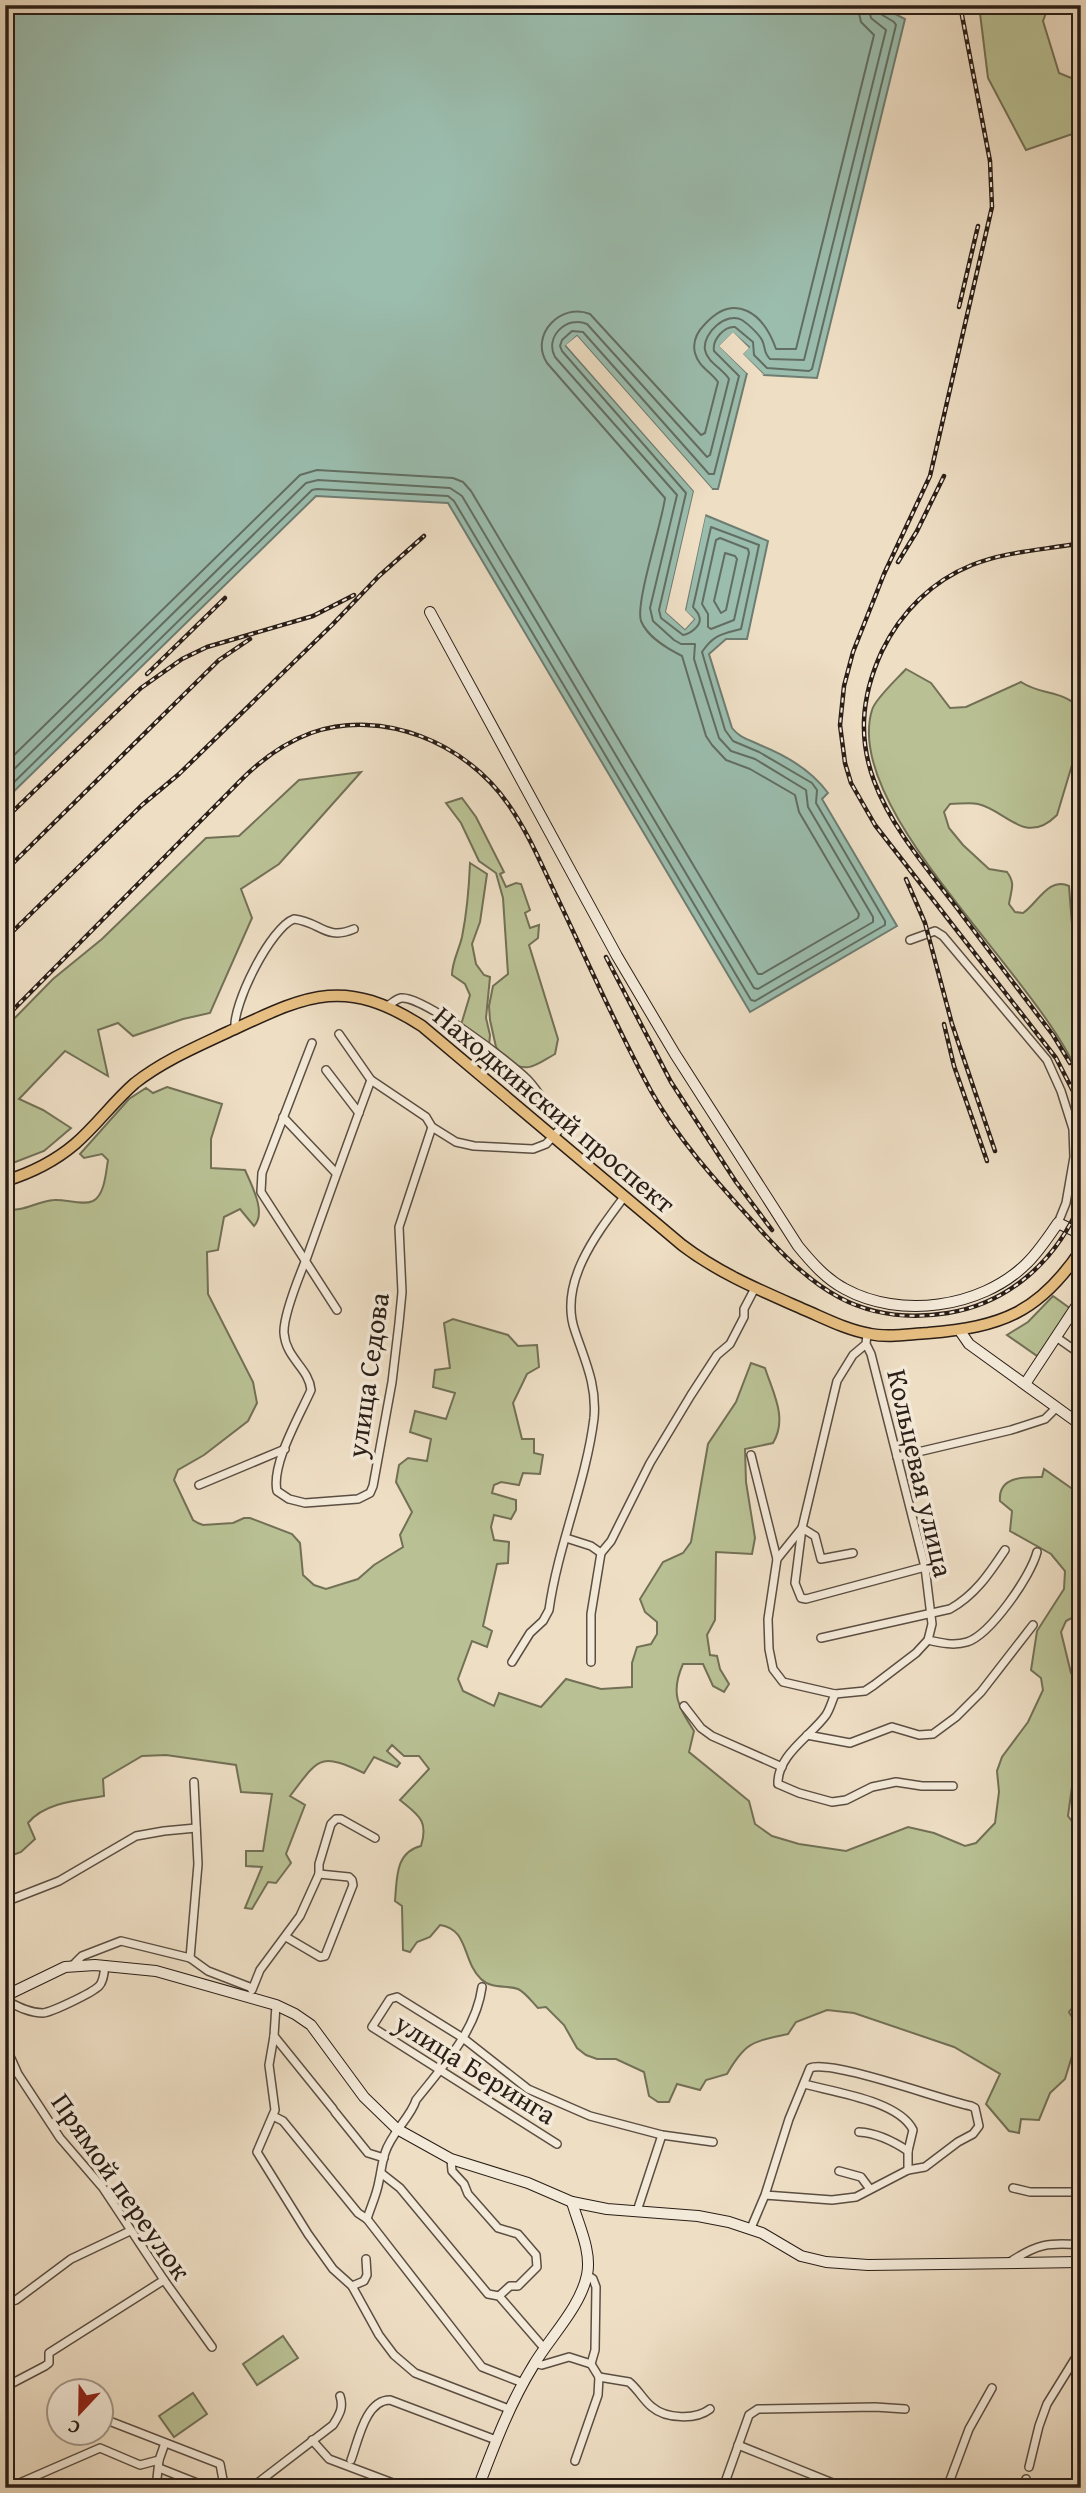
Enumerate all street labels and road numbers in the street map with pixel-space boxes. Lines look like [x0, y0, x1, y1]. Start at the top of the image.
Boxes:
street label: Находкинский проспект [425, 995, 685, 1223]
street label: улица Седова [335, 1289, 399, 1461]
street label: Кольцевая улица [877, 1365, 965, 1582]
street label: улица Беринга [386, 2001, 565, 2134]
street label: Прямой переулок [42, 2084, 202, 2288]

